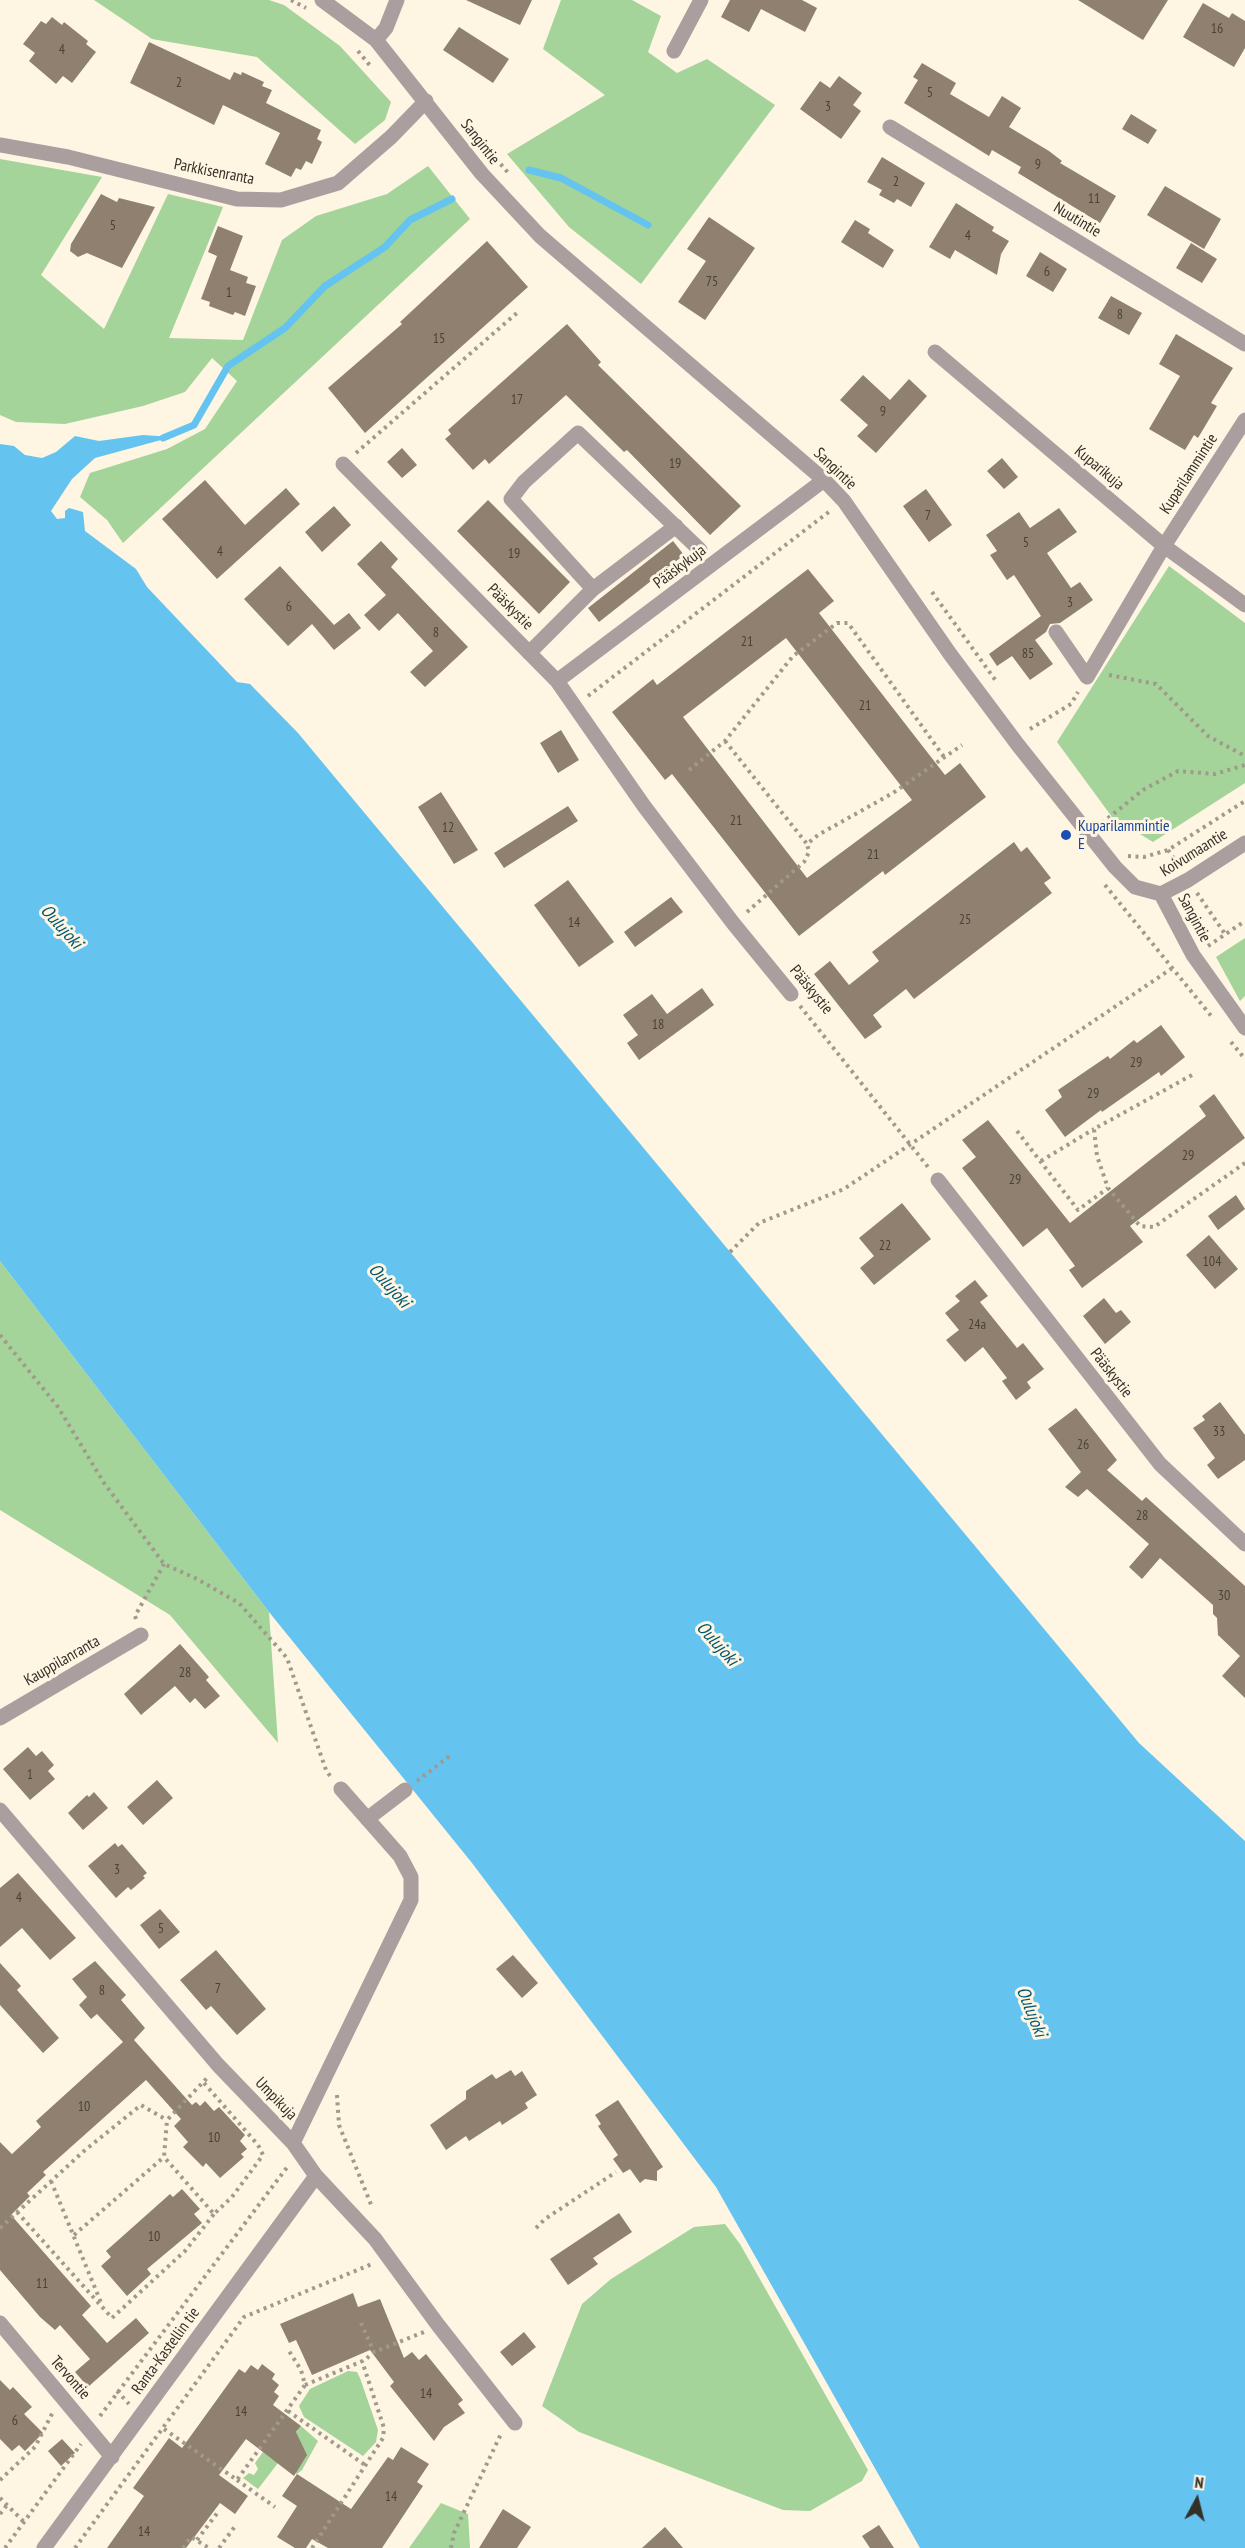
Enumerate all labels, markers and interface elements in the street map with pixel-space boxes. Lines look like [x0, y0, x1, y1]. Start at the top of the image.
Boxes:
house number: 16 [1211, 21, 1223, 37]
house number: 4 [59, 42, 65, 58]
house number: 2 [176, 75, 182, 91]
house number: 5 [927, 85, 933, 101]
house number: 3 [825, 99, 831, 115]
street label: Sangintie [456, 116, 504, 168]
street label: Parkkisenranta [172, 155, 256, 189]
house number: 9 [1035, 157, 1041, 173]
house number: 2 [893, 174, 899, 190]
house number: 11 [1088, 191, 1100, 207]
street label: Nuutintie [1050, 198, 1104, 242]
house number: 5 [110, 218, 116, 234]
house number: 4 [965, 228, 971, 244]
house number: 6 [1044, 264, 1050, 280]
house number: 75 [706, 274, 718, 290]
house number: 1 [226, 285, 232, 301]
house number: 8 [1117, 307, 1123, 323]
house number: 15 [433, 331, 445, 347]
house number: 17 [511, 392, 523, 408]
house number: 9 [880, 404, 886, 420]
street label: Kuparilammintie [1156, 430, 1222, 518]
street label: Kuparikuja [1070, 442, 1128, 494]
street label: Sangintie [810, 444, 860, 494]
house number: 19 [669, 456, 681, 472]
house number: 7 [925, 508, 931, 524]
house number: 5 [1023, 535, 1029, 551]
street label: Pääskykuja [650, 541, 710, 593]
house number: 4 [217, 544, 223, 560]
house number: 19 [508, 546, 520, 562]
street label: Pääskystie [483, 580, 537, 634]
house number: 3 [1067, 595, 1073, 611]
house number: 6 [286, 599, 292, 615]
house number: 8 [433, 625, 439, 641]
house number: 21 [741, 634, 753, 650]
house number: 85 [1022, 646, 1034, 662]
house number: 21 [859, 698, 871, 714]
house number: 21 [730, 813, 742, 829]
place label: Kuparilammintie E [1078, 816, 1170, 854]
house number: 12 [442, 820, 454, 836]
street label: Koivumaantie [1157, 825, 1231, 881]
marker: Kuparilammintie E [1059, 828, 1073, 842]
house number: 21 [867, 847, 879, 863]
street label: Sangintie [1173, 890, 1215, 946]
water label: Oulujoki [35, 900, 87, 954]
house number: 25 [959, 912, 971, 928]
house number: 14 [568, 915, 580, 931]
street label: Pääskystie [785, 962, 837, 1018]
house number: 18 [652, 1017, 664, 1033]
house number: 29 [1130, 1055, 1142, 1071]
house number: 29 [1087, 1086, 1099, 1102]
house number: 29 [1182, 1148, 1194, 1164]
house number: 29 [1009, 1172, 1021, 1188]
house number: 22 [879, 1238, 891, 1254]
house number: 104 [1203, 1254, 1221, 1270]
water label: Oulujoki [363, 1259, 415, 1313]
house number: 24a [968, 1317, 986, 1333]
street label: Pääskystie [1086, 1344, 1136, 1402]
house number: 33 [1213, 1424, 1225, 1440]
house number: 26 [1077, 1437, 1089, 1453]
house number: 28 [1136, 1508, 1148, 1524]
house number: 30 [1218, 1588, 1230, 1604]
water label: Oulujoki [691, 1617, 743, 1671]
street label: Kauppilanranta [21, 1632, 103, 1690]
house number: 28 [179, 1665, 191, 1681]
house number: 1 [27, 1767, 33, 1783]
house number: 3 [114, 1862, 120, 1878]
house number: 4 [16, 1890, 22, 1906]
house number: 5 [158, 1921, 164, 1937]
house number: 7 [215, 1981, 221, 1997]
house number: 8 [99, 1983, 105, 1999]
water label: Oulujoki [1011, 1984, 1051, 2040]
street label: Umpikuja [251, 2074, 301, 2124]
house number: 10 [78, 2099, 90, 2115]
house number: 10 [208, 2130, 220, 2146]
house number: 10 [148, 2229, 160, 2245]
house number: 11 [36, 2276, 48, 2292]
street label: Ranta-Kastellin tie [128, 2304, 204, 2398]
street label: Tervontie [46, 2352, 94, 2404]
house number: 14 [420, 2386, 432, 2402]
house number: 14 [235, 2404, 247, 2420]
house number: 6 [12, 2413, 18, 2429]
north arrow [1167, 2470, 1227, 2530]
text: N [1194, 2472, 1205, 2493]
house number: 14 [385, 2489, 397, 2505]
house number: 14 [138, 2524, 150, 2540]

